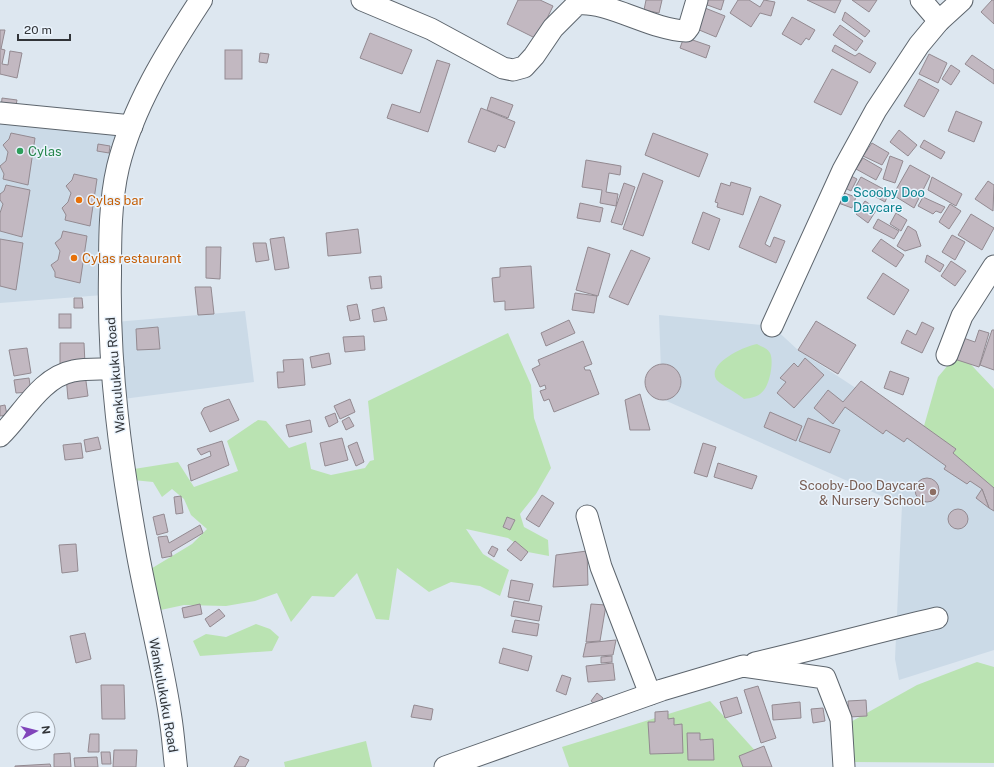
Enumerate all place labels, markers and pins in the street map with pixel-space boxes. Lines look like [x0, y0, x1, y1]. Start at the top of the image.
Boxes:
place label: Cylas [28, 144, 61, 159]
marker: Cylas [15, 146, 25, 156]
place label: Scooby Doo Daycare [853, 185, 925, 215]
place label: Cylas bar [87, 193, 144, 208]
marker: Scooby Doo Daycare [840, 194, 850, 204]
marker: Cylas bar [74, 195, 84, 205]
place label: Cylas restaurant [82, 251, 181, 266]
marker: Cylas restaurant [69, 253, 79, 263]
place label: Scooby-Doo Daycare & Nursery School [799, 478, 925, 508]
marker: Scooby-Doo Daycare & Nursery School [928, 487, 938, 497]

